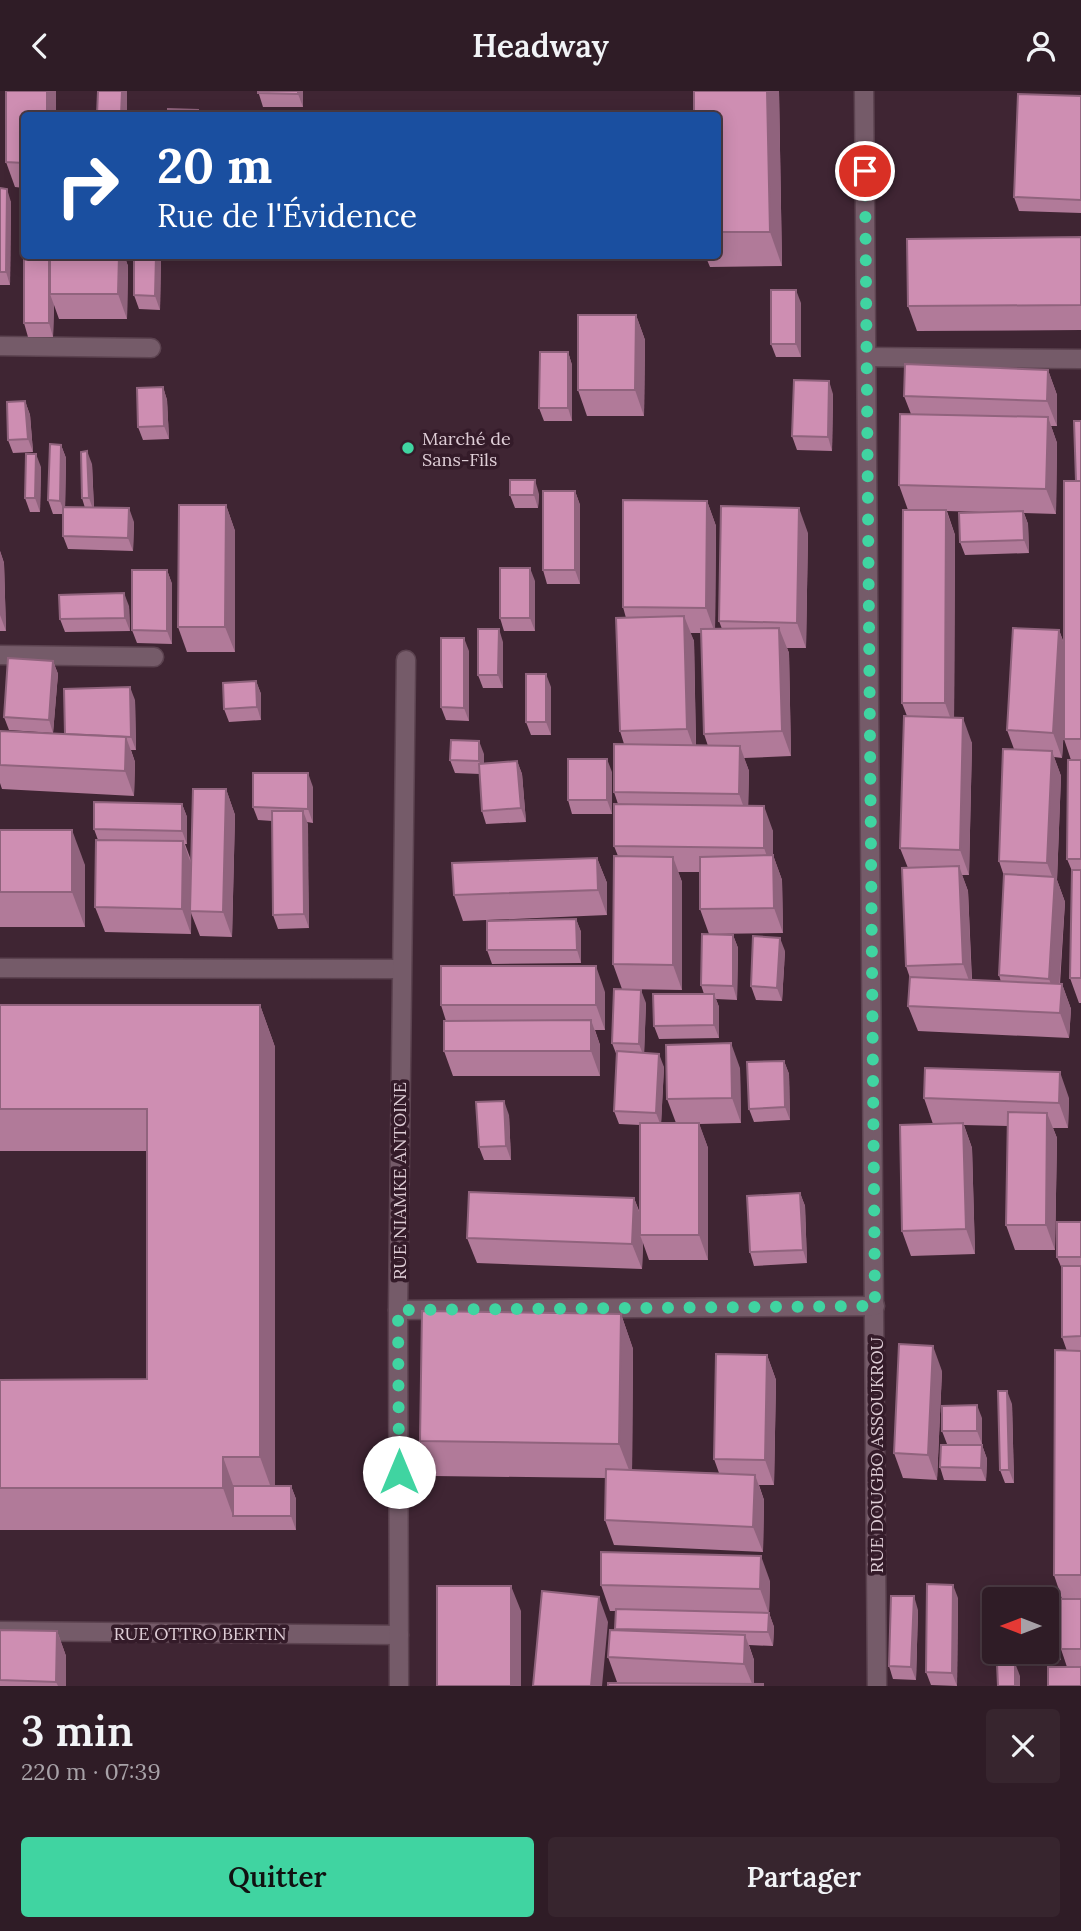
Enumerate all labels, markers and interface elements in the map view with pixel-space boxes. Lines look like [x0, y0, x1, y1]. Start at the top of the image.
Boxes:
text: Headway [472, 25, 609, 66]
icon: back [21, 27, 59, 65]
icon: person [1022, 27, 1060, 65]
text: 20 m [157, 134, 272, 196]
icon: right [42, 140, 133, 231]
pin [835, 141, 895, 201]
icon: arrive [846, 152, 884, 190]
text: Rue de l'Évidence [157, 195, 417, 236]
place label: Marché de Sans-Fils [422, 427, 511, 471]
marker: Marché de Sans-Fils [400, 440, 416, 456]
street label: RUE NIAMKE ANTOINE [388, 1082, 411, 1280]
street label: RUE DOUGBO ASSOUKROU [865, 1337, 888, 1573]
position arrow [362, 1435, 436, 1509]
north arrow [982, 1587, 1059, 1664]
map controls [982, 1587, 1059, 1664]
street label: RUE OTTRO BERTIN [114, 1622, 286, 1645]
text: 3 min [21, 1704, 133, 1758]
button: close [986, 1709, 1060, 1783]
text: 220 m · 07:39 [21, 1757, 161, 1786]
button: Quitter [21, 1837, 534, 1917]
button: Partager [548, 1837, 1060, 1917]

